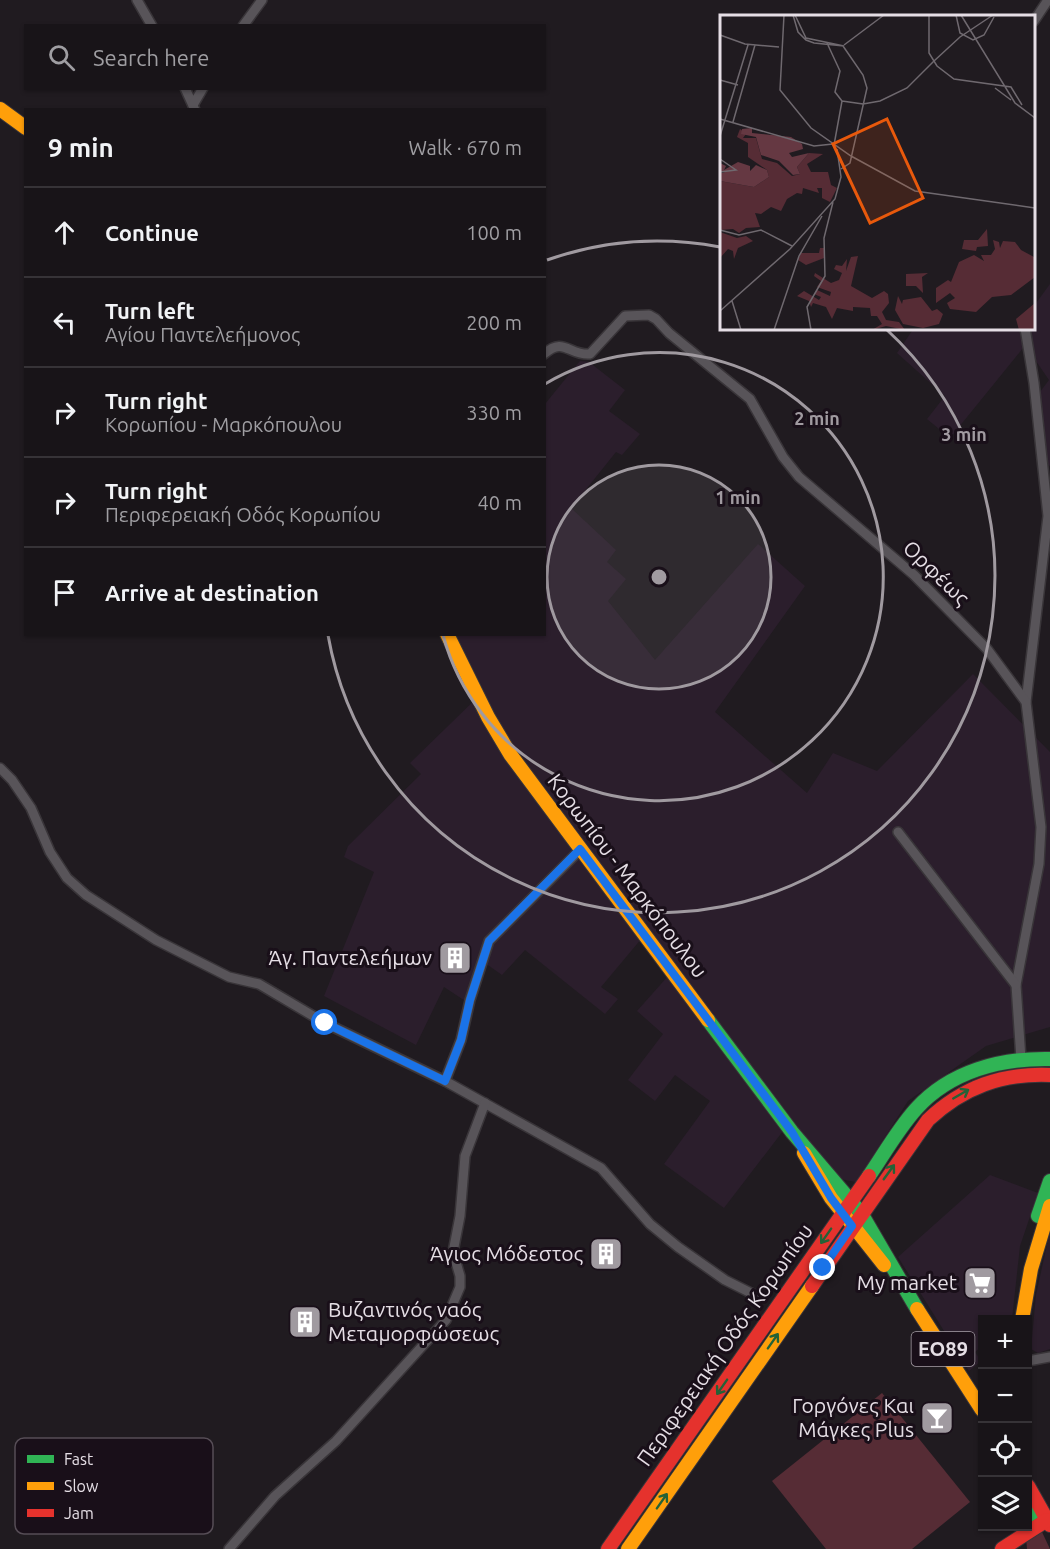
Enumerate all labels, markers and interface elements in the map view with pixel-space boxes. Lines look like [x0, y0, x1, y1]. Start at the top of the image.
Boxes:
inset map [720, 15, 1035, 330]
search box [24, 24, 546, 90]
icon: search [45, 41, 78, 74]
text: Search here [93, 45, 209, 70]
text: 9 min [48, 133, 114, 162]
text: Walk · 670 m [409, 136, 522, 159]
icon: ahead [48, 216, 81, 249]
text: Continue [105, 220, 199, 245]
text: 100 m [466, 221, 522, 244]
text: Turn left [105, 298, 195, 323]
icon: left [48, 306, 81, 339]
text: 200 m [466, 311, 522, 334]
text: Αγίου Παντελεήμονος [105, 323, 300, 346]
text: Turn right [105, 388, 207, 413]
icon: right [48, 396, 81, 429]
text: 330 m [466, 401, 522, 424]
text: 2 min [794, 408, 840, 428]
text: Κορωπίου - Μαρκόπουλου [105, 413, 342, 436]
text: 3 min [941, 424, 987, 444]
text: Turn right [105, 478, 207, 503]
icon: right [48, 486, 81, 519]
text: 1 min [715, 487, 761, 507]
text: 40 m [478, 491, 522, 514]
text: Περιφερειακή Οδός Κορωπίου [105, 503, 381, 526]
street label: Ορφέως [899, 535, 975, 610]
centre of rings [649, 567, 669, 587]
icon: arrive [48, 576, 81, 609]
text: Arrive at destination [105, 580, 319, 605]
street label: Κορωπίου - Μαρκόπουλου [543, 769, 712, 982]
building icon: Άγ. Παντελεήμων [437, 940, 473, 976]
place label: Άγ. Παντελεήμων [269, 945, 432, 969]
route start [311, 1009, 337, 1035]
one-way arrow [952, 1088, 969, 1100]
one-way arrow [883, 1165, 896, 1181]
street label: Περιφερειακή Οδός Κορωπίου [631, 1219, 817, 1470]
one-way arrow [820, 1227, 832, 1244]
building icon: Άγιος Μόδεστος [588, 1236, 624, 1272]
place label: Άγιος Μόδεστος [430, 1241, 583, 1265]
route end [809, 1254, 835, 1280]
supermarket icon: My market [962, 1265, 998, 1301]
place label: My market [857, 1270, 957, 1294]
place label: Βυζαντινός ναός Μεταμορφώσεως [328, 1297, 500, 1345]
building icon: Βυζαντινός ναός Μεταμορφώσεως [287, 1304, 323, 1340]
map controls [978, 1315, 1032, 1531]
button: + [978, 1315, 1032, 1369]
road number: ΕΟ89 [912, 1332, 974, 1366]
one-way arrow [767, 1333, 779, 1349]
button: − [978, 1369, 1032, 1423]
one-way arrow [716, 1378, 728, 1394]
place label: Γοργόνες Και Μάγκες Plus [792, 1393, 914, 1441]
bar icon: Γοργόνες Και Μάγκες Plus [919, 1400, 955, 1436]
button: locate [978, 1423, 1032, 1477]
legend [15, 1438, 213, 1534]
text: Fast [64, 1450, 94, 1468]
text: Slow [64, 1477, 99, 1495]
button: layers [978, 1477, 1032, 1531]
one-way arrow [656, 1493, 668, 1510]
text: Jam [64, 1504, 94, 1522]

